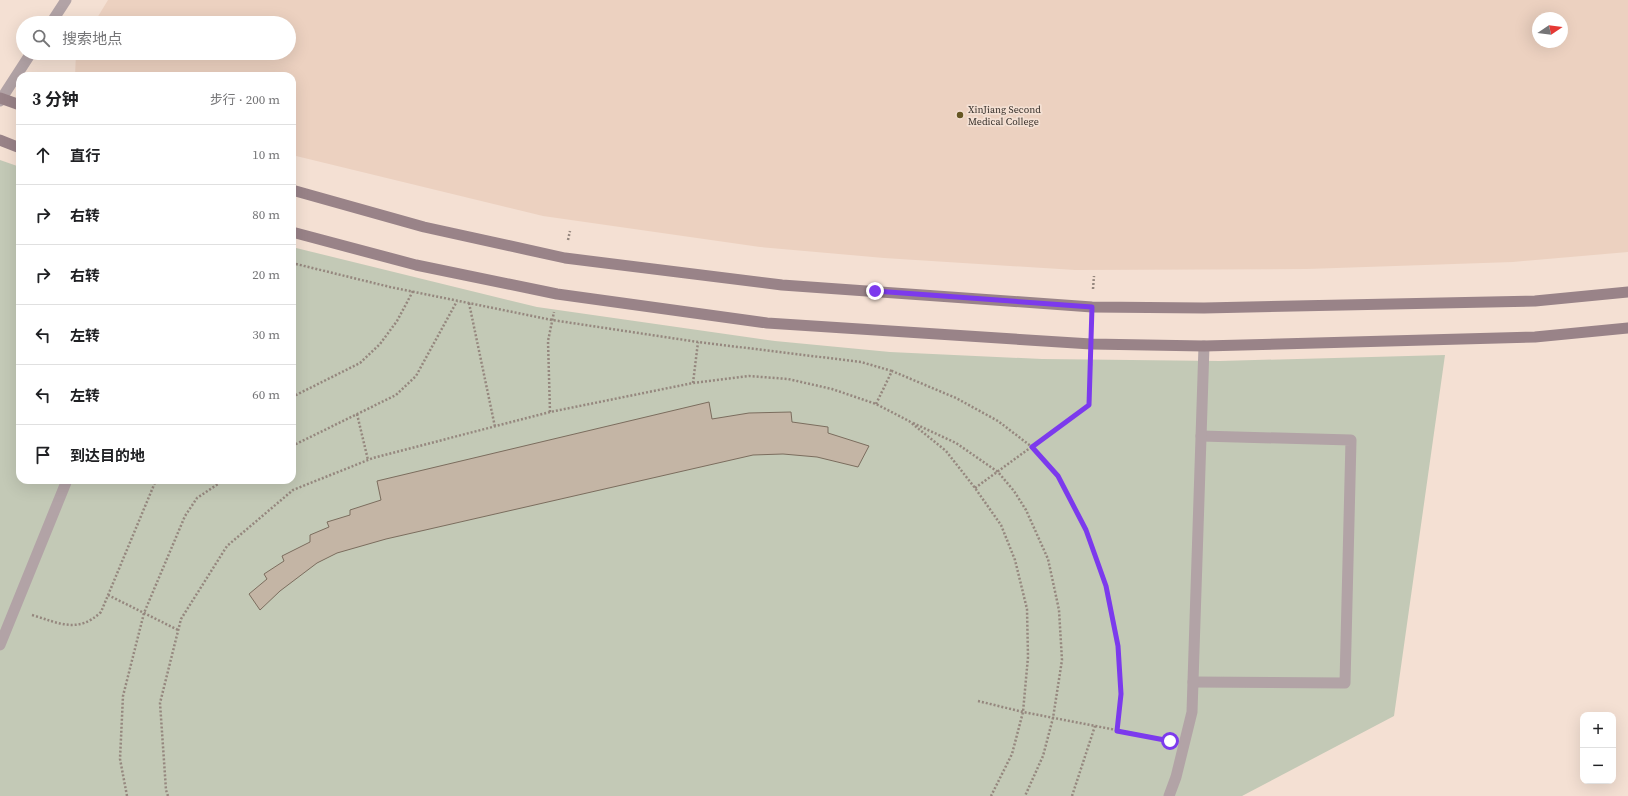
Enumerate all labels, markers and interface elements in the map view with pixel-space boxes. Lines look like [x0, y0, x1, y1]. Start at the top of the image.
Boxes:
north arrow [1532, 12, 1568, 48]
search box [16, 16, 296, 60]
icon: search [30, 27, 52, 49]
text: 搜索地点 [62, 28, 122, 49]
text: 3 分钟 [32, 87, 79, 111]
text: 步行 · 200 m [210, 91, 280, 108]
place label: XinJiang Second Medical College [968, 103, 1041, 128]
marker: XinJiang Second Medical College [955, 110, 965, 120]
icon: ahead [32, 144, 54, 166]
text: 直行 [70, 145, 100, 166]
text: 10 m [252, 146, 280, 163]
icon: right [32, 204, 54, 226]
text: 右转 [70, 205, 100, 226]
text: 80 m [252, 206, 280, 223]
icon: right [32, 264, 54, 286]
text: 右转 [70, 265, 100, 286]
text: 20 m [252, 266, 280, 283]
route end [866, 282, 884, 300]
icon: left [32, 324, 54, 346]
text: 左转 [70, 325, 100, 346]
text: 30 m [252, 326, 280, 343]
icon: left [32, 384, 54, 406]
text: 左转 [70, 385, 100, 406]
text: 60 m [252, 386, 280, 403]
icon: arrive [32, 444, 54, 466]
text: 到达目的地 [70, 445, 145, 466]
map controls [1580, 712, 1616, 784]
button: + [1580, 712, 1616, 748]
route start [1161, 732, 1179, 750]
button: − [1580, 748, 1616, 784]

